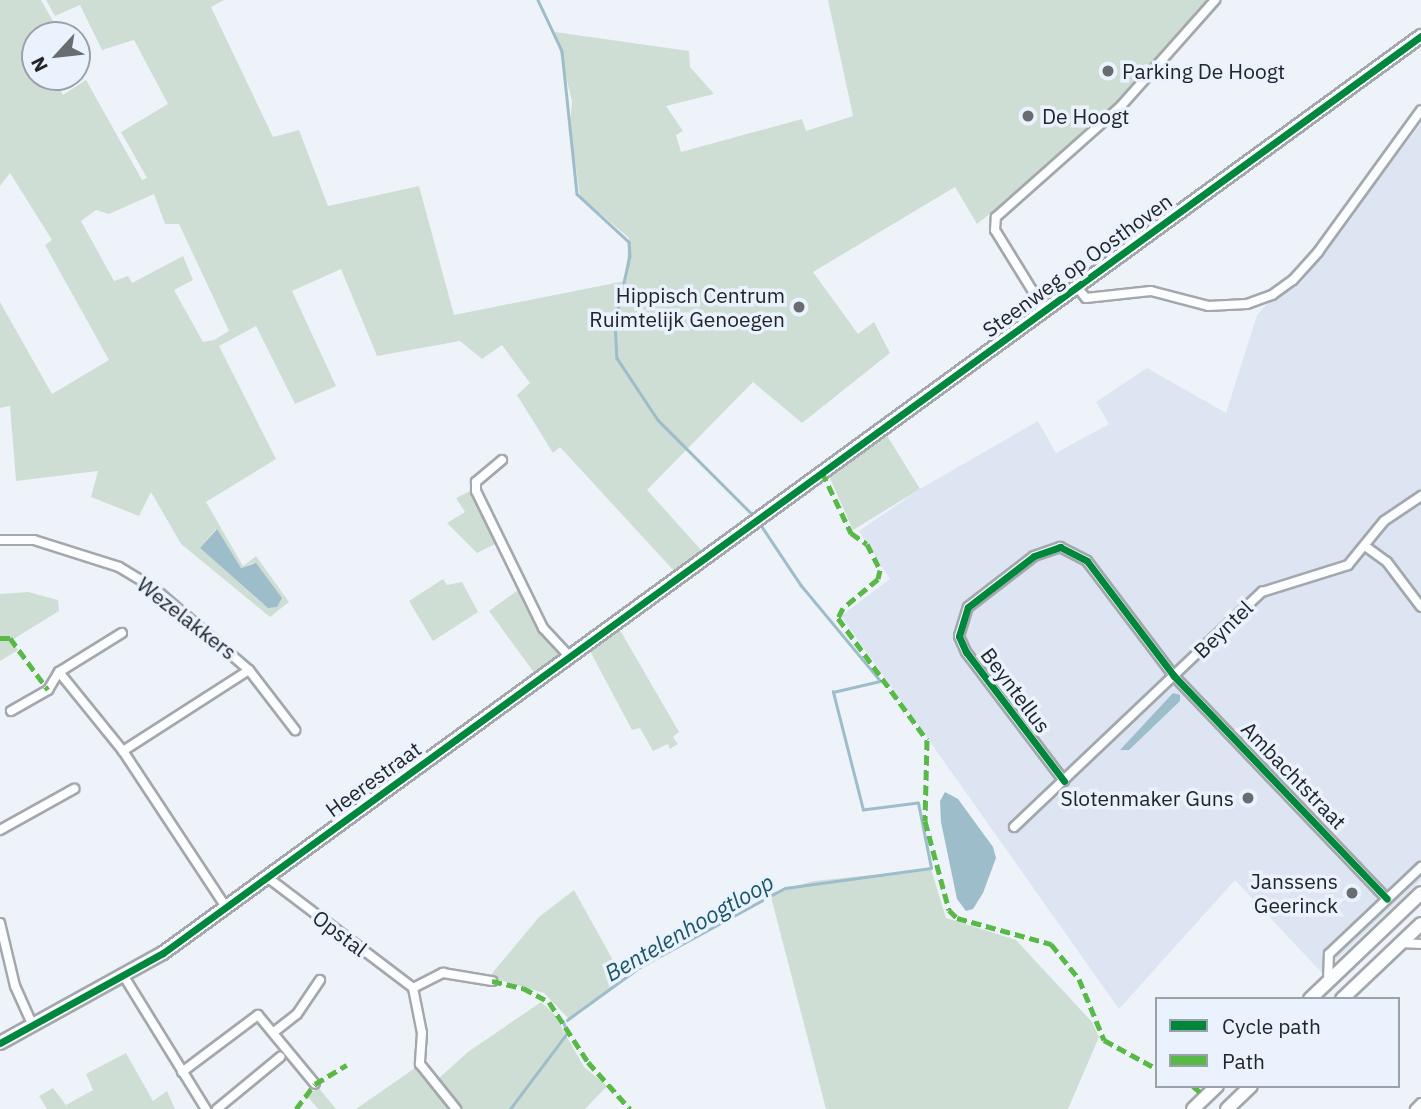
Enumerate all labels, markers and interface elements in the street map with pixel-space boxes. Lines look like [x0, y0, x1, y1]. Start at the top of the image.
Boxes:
north arrow [21, 21, 91, 91]
text: N [25, 53, 53, 76]
place label: Parking De Hoogt [1122, 58, 1285, 84]
marker: Parking De Hoogt [1100, 63, 1116, 79]
place label: De Hoogt [1042, 103, 1129, 129]
marker: De Hoogt [1020, 108, 1036, 124]
street label: Steenweg op Oosthoven [977, 188, 1177, 342]
place label: Hippisch Centrum Ruimtelijk Genoegen [589, 282, 785, 332]
marker: Hippisch Centrum Ruimtelijk Genoegen [791, 299, 807, 315]
street label: Wezelakkers [132, 571, 242, 665]
street label: Beyntel [1188, 595, 1258, 663]
street label: Beyntellus [976, 643, 1056, 737]
street label: Ambachtstraat [1236, 716, 1352, 834]
street label: Heerestraat [320, 736, 426, 822]
place label: Slotenmaker Guns [1060, 785, 1234, 811]
marker: Slotenmaker Guns [1240, 790, 1256, 806]
water label: Bentelenhoogtloop [600, 867, 778, 987]
place label: Janssens Geerinck [1250, 868, 1338, 918]
marker: Janssens Geerinck [1344, 885, 1360, 901]
street label: Opstal [308, 904, 372, 962]
legend [1155, 997, 1400, 1088]
text: Cycle path [1222, 1012, 1321, 1040]
text: Path [1222, 1047, 1265, 1075]

